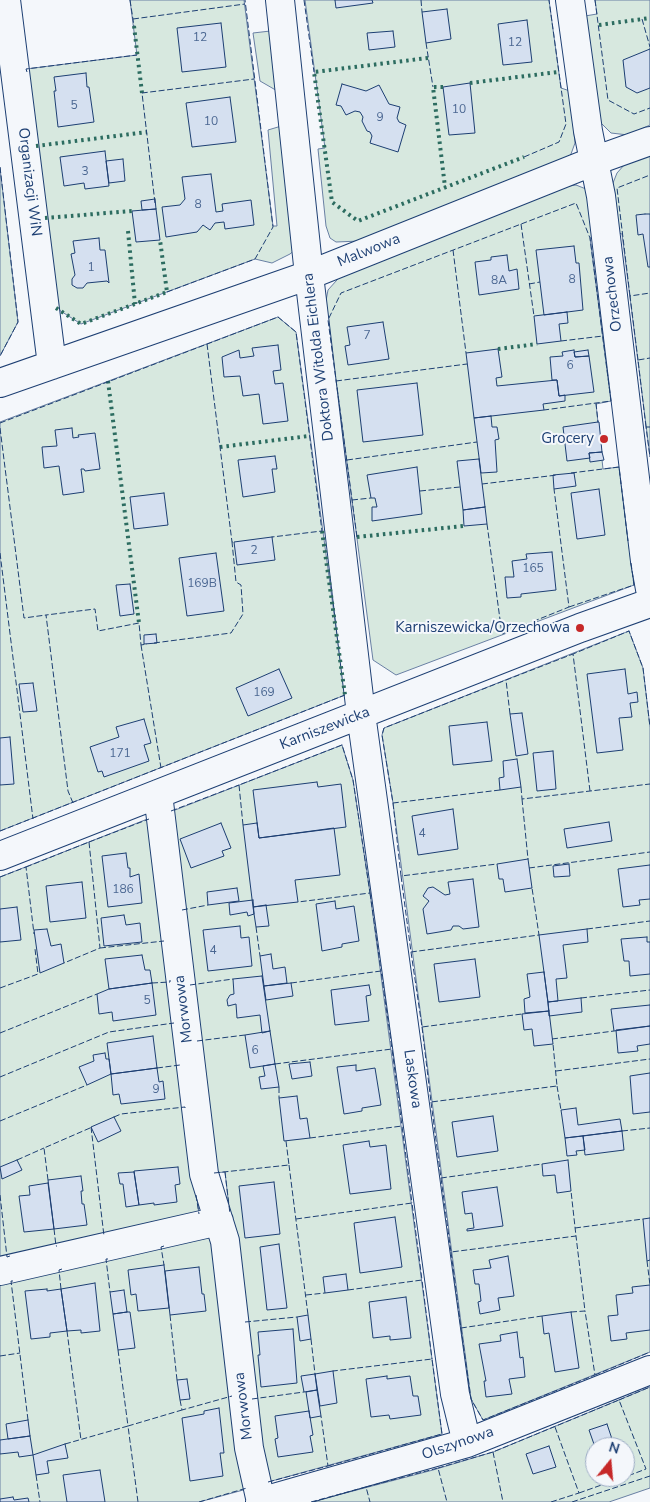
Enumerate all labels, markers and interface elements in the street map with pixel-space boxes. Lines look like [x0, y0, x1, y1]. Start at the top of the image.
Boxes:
house number: 12 [193, 31, 207, 45]
house number: 12 [508, 36, 522, 50]
house number: 5 [70, 99, 78, 113]
house number: 10 [452, 103, 466, 117]
house number: 9 [376, 111, 384, 125]
house number: 10 [204, 115, 218, 129]
street label: Organizacji WiN [13, 127, 45, 237]
house number: 3 [81, 165, 89, 179]
house number: 8 [194, 198, 202, 212]
street label: Malwowa [335, 230, 403, 272]
street label: Orzechowa [599, 255, 627, 333]
house number: 1 [87, 261, 95, 275]
street label: Doktora Witolda Eichlera [300, 272, 338, 442]
house number: 8 [568, 273, 576, 287]
house number: 8A [491, 274, 507, 288]
house number: 7 [363, 329, 371, 343]
house number: 6 [566, 359, 574, 373]
place label: Grocery [541, 430, 594, 448]
marker: Grocery [598, 433, 610, 445]
house number: 2 [250, 544, 258, 558]
house number: 165 [522, 562, 544, 576]
house number: 169B [187, 577, 217, 591]
place label: Karniszewicka/Orzechowa [395, 619, 570, 637]
marker: Karniszewicka/Orzechowa [574, 622, 586, 634]
house number: 169 [253, 686, 275, 700]
street label: Karniszewicka [277, 704, 373, 754]
house number: 171 [109, 747, 131, 761]
house number: 4 [418, 827, 426, 841]
house number: 186 [112, 883, 134, 897]
house number: 4 [209, 944, 217, 958]
street label: Morwowa [171, 974, 197, 1044]
house number: 5 [143, 994, 151, 1008]
house number: 6 [251, 1044, 259, 1058]
street label: Laskowa [399, 1048, 425, 1110]
house number: 9 [152, 1083, 160, 1097]
street label: Morwowa [231, 1371, 257, 1441]
street label: Olszynowa [420, 1423, 496, 1465]
north arrow [585, 1437, 635, 1487]
text: N [606, 1438, 622, 1459]

